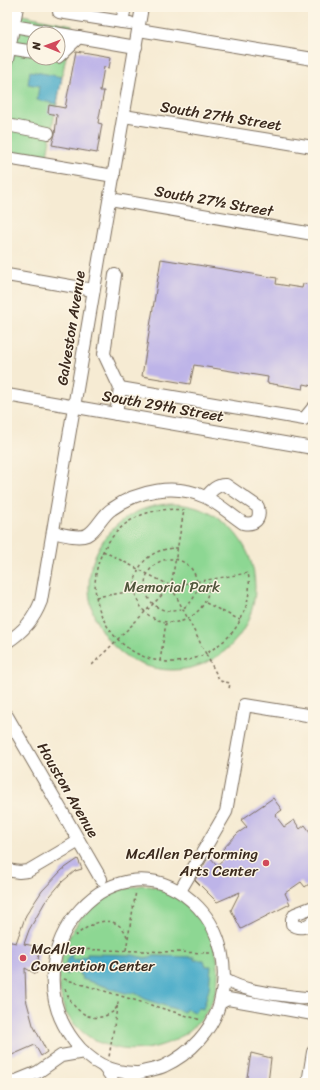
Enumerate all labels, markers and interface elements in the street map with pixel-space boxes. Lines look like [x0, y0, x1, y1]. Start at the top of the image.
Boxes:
north arrow [26, 26, 66, 66]
text: N [27, 41, 46, 51]
street label: South 27th Street [158, 94, 284, 138]
street label: South 27½ Street [153, 178, 276, 224]
street label: Galveston Avenue [49, 269, 93, 387]
street label: South 29th Street [100, 383, 226, 430]
park label: Memorial Park [124, 574, 220, 600]
street label: Houston Avenue [30, 737, 106, 843]
place label: McAllen Performing Arts Center [126, 841, 259, 884]
marker: McAllen Performing Arts Center [261, 858, 271, 868]
place label: McAllen Convention Center [31, 936, 155, 979]
marker: McAllen Convention Center [18, 953, 28, 963]

